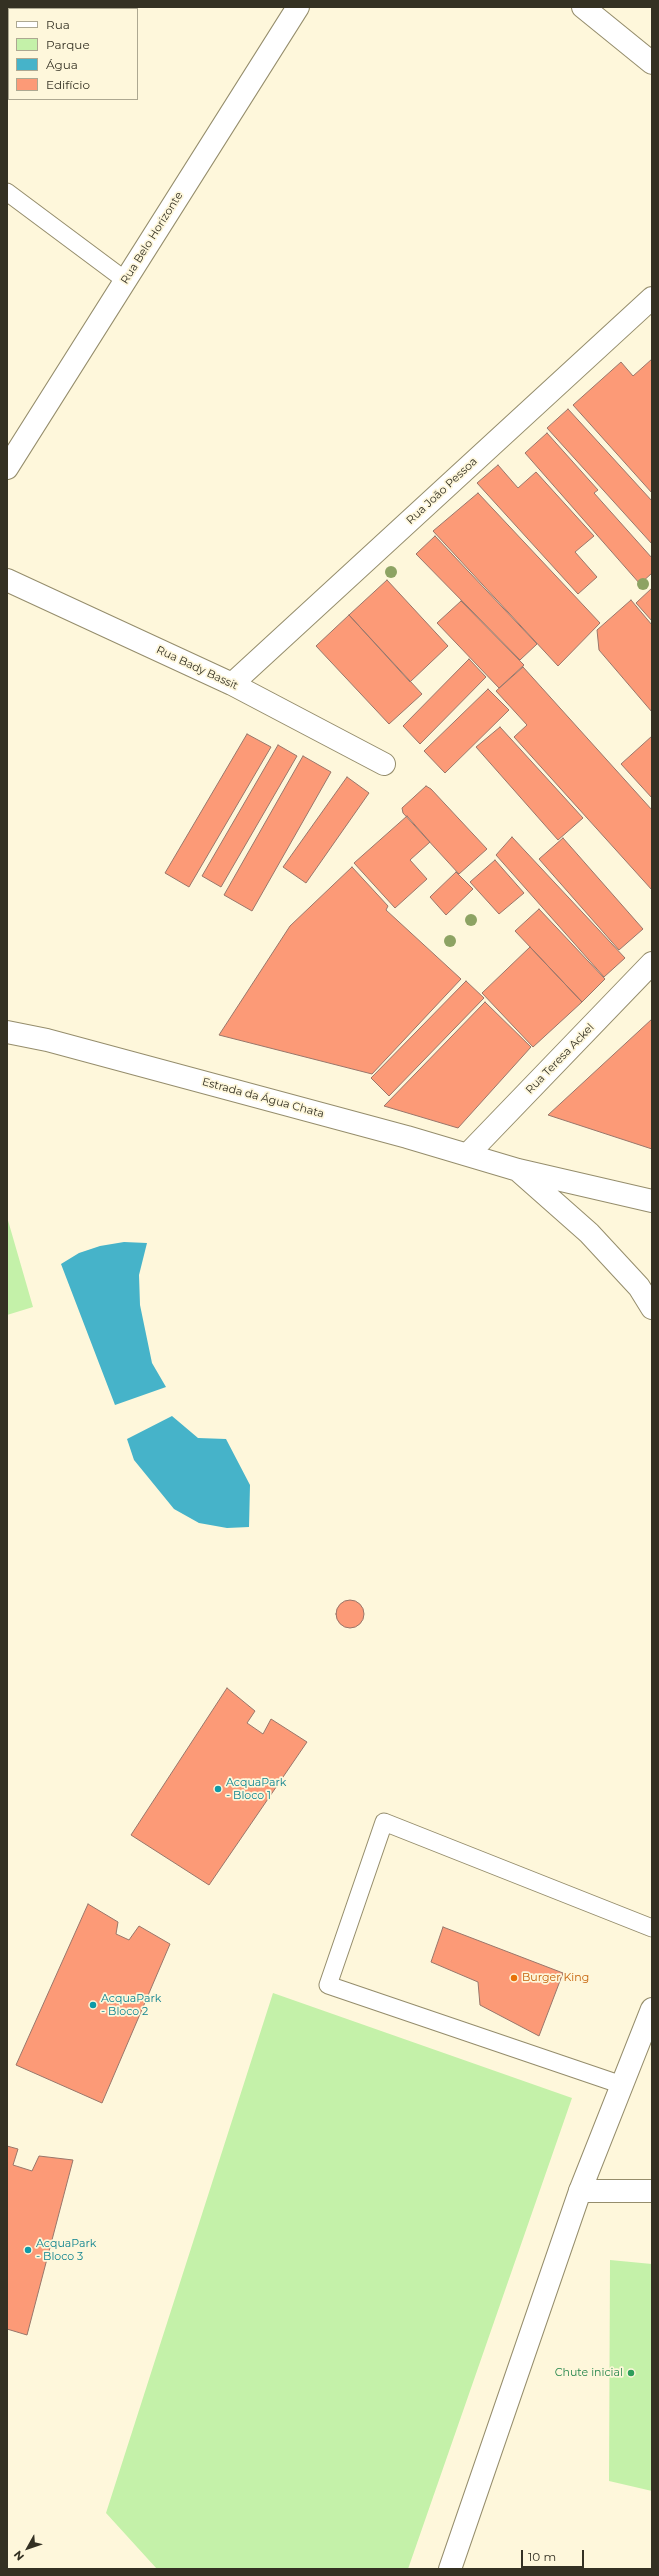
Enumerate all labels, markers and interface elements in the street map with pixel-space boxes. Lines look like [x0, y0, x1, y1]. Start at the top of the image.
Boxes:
legend [8, 8, 138, 100]
text: Rua [46, 17, 70, 32]
text: Parque [46, 37, 90, 52]
text: Água [46, 57, 78, 72]
text: Edifício [46, 77, 90, 92]
street label: Rua Belo Horizonte [118, 189, 186, 287]
street label: Rua João Pessoa [404, 455, 480, 527]
street label: Rua Bady Bassit [154, 643, 240, 693]
street label: Rua Teresa Ackel [523, 1021, 597, 1097]
street label: Estrada da Água Chata [201, 1075, 325, 1121]
place label: AcquaPark - Bloco 1 [226, 1776, 286, 1802]
marker: AcquaPark - Bloco 1 [213, 1784, 223, 1794]
place label: Burger King [522, 1971, 589, 1985]
marker: Burger King [509, 1973, 519, 1983]
place label: AcquaPark - Bloco 2 [101, 1992, 161, 2018]
marker: AcquaPark - Bloco 2 [88, 2000, 98, 2010]
place label: AcquaPark - Bloco 3 [36, 2237, 96, 2263]
marker: AcquaPark - Bloco 3 [23, 2245, 33, 2255]
place label: Chute inicial [555, 2366, 623, 2380]
marker: Chute inicial [626, 2368, 636, 2378]
north arrow [8, 2528, 48, 2568]
scale bar [523, 2542, 586, 2568]
text: N [11, 2548, 27, 2564]
text: 10 m [528, 2549, 556, 2564]

